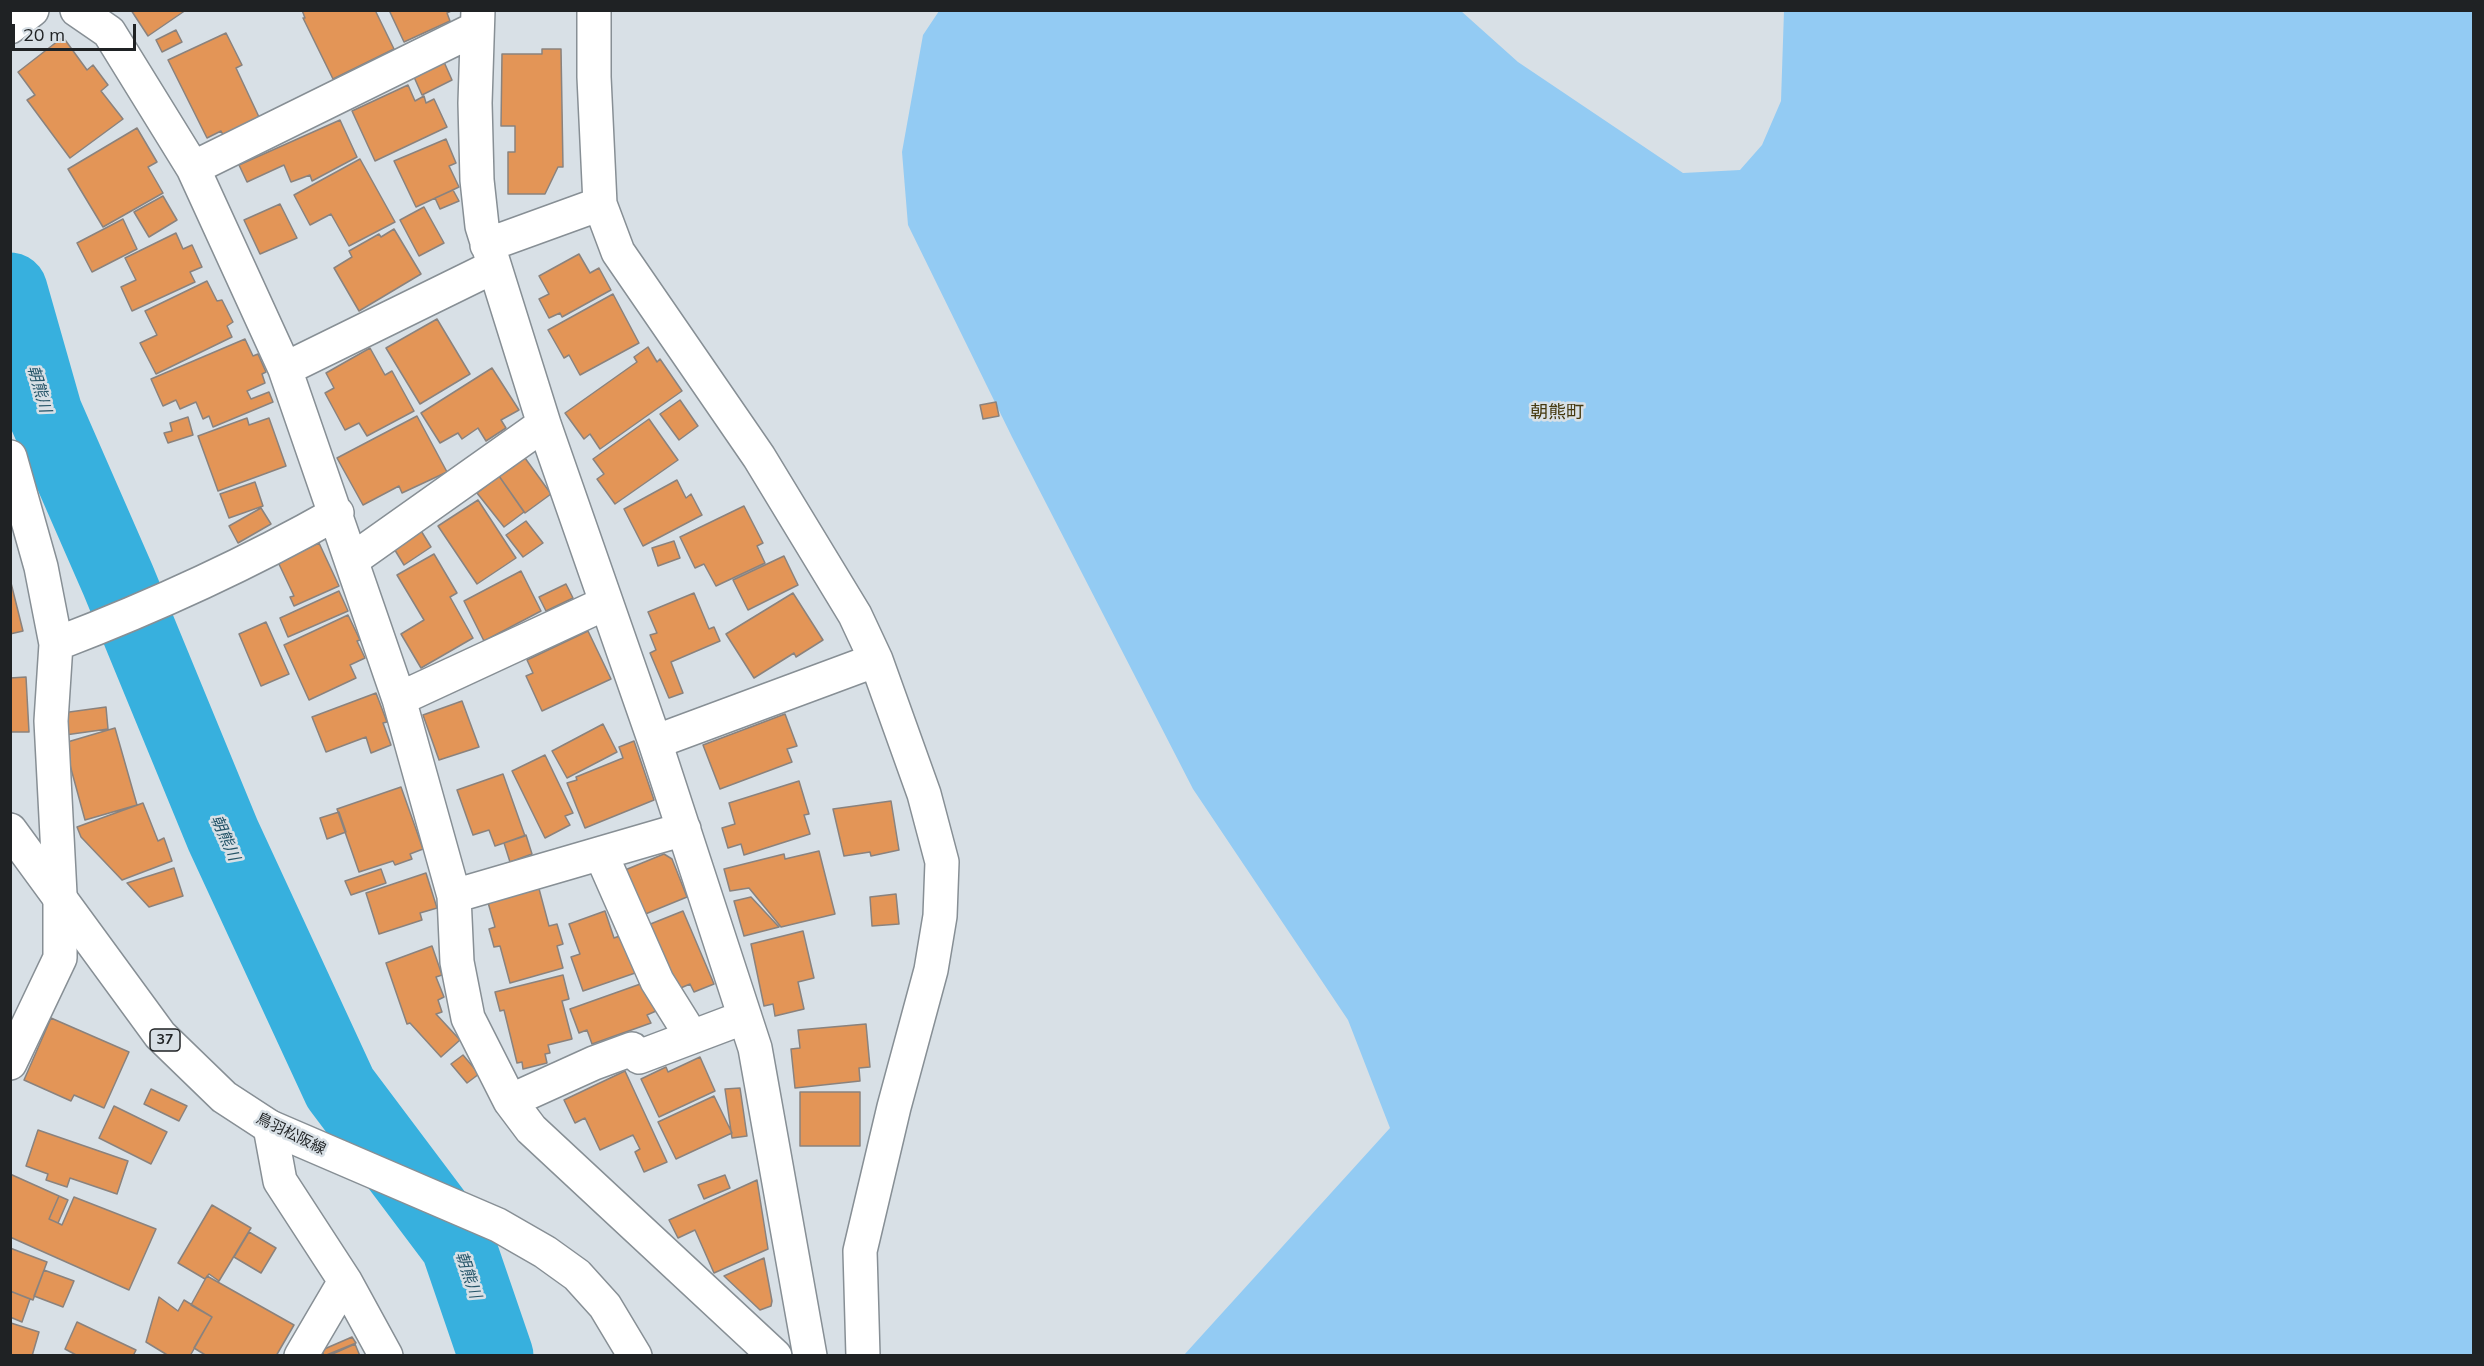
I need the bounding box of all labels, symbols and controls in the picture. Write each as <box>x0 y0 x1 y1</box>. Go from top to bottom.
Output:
scale bar <box>15 12 140 50</box>
text: 20 m <box>23 23 65 46</box>
water label: 朝熊川 <box>23 363 55 415</box>
district label: 朝熊町 <box>1530 402 1584 424</box>
water label: 朝熊川 <box>206 812 244 864</box>
road number: 37 <box>150 1029 180 1051</box>
street label: 鳥羽松阪線 <box>253 1109 329 1159</box>
water label: 朝熊川 <box>451 1249 485 1301</box>

